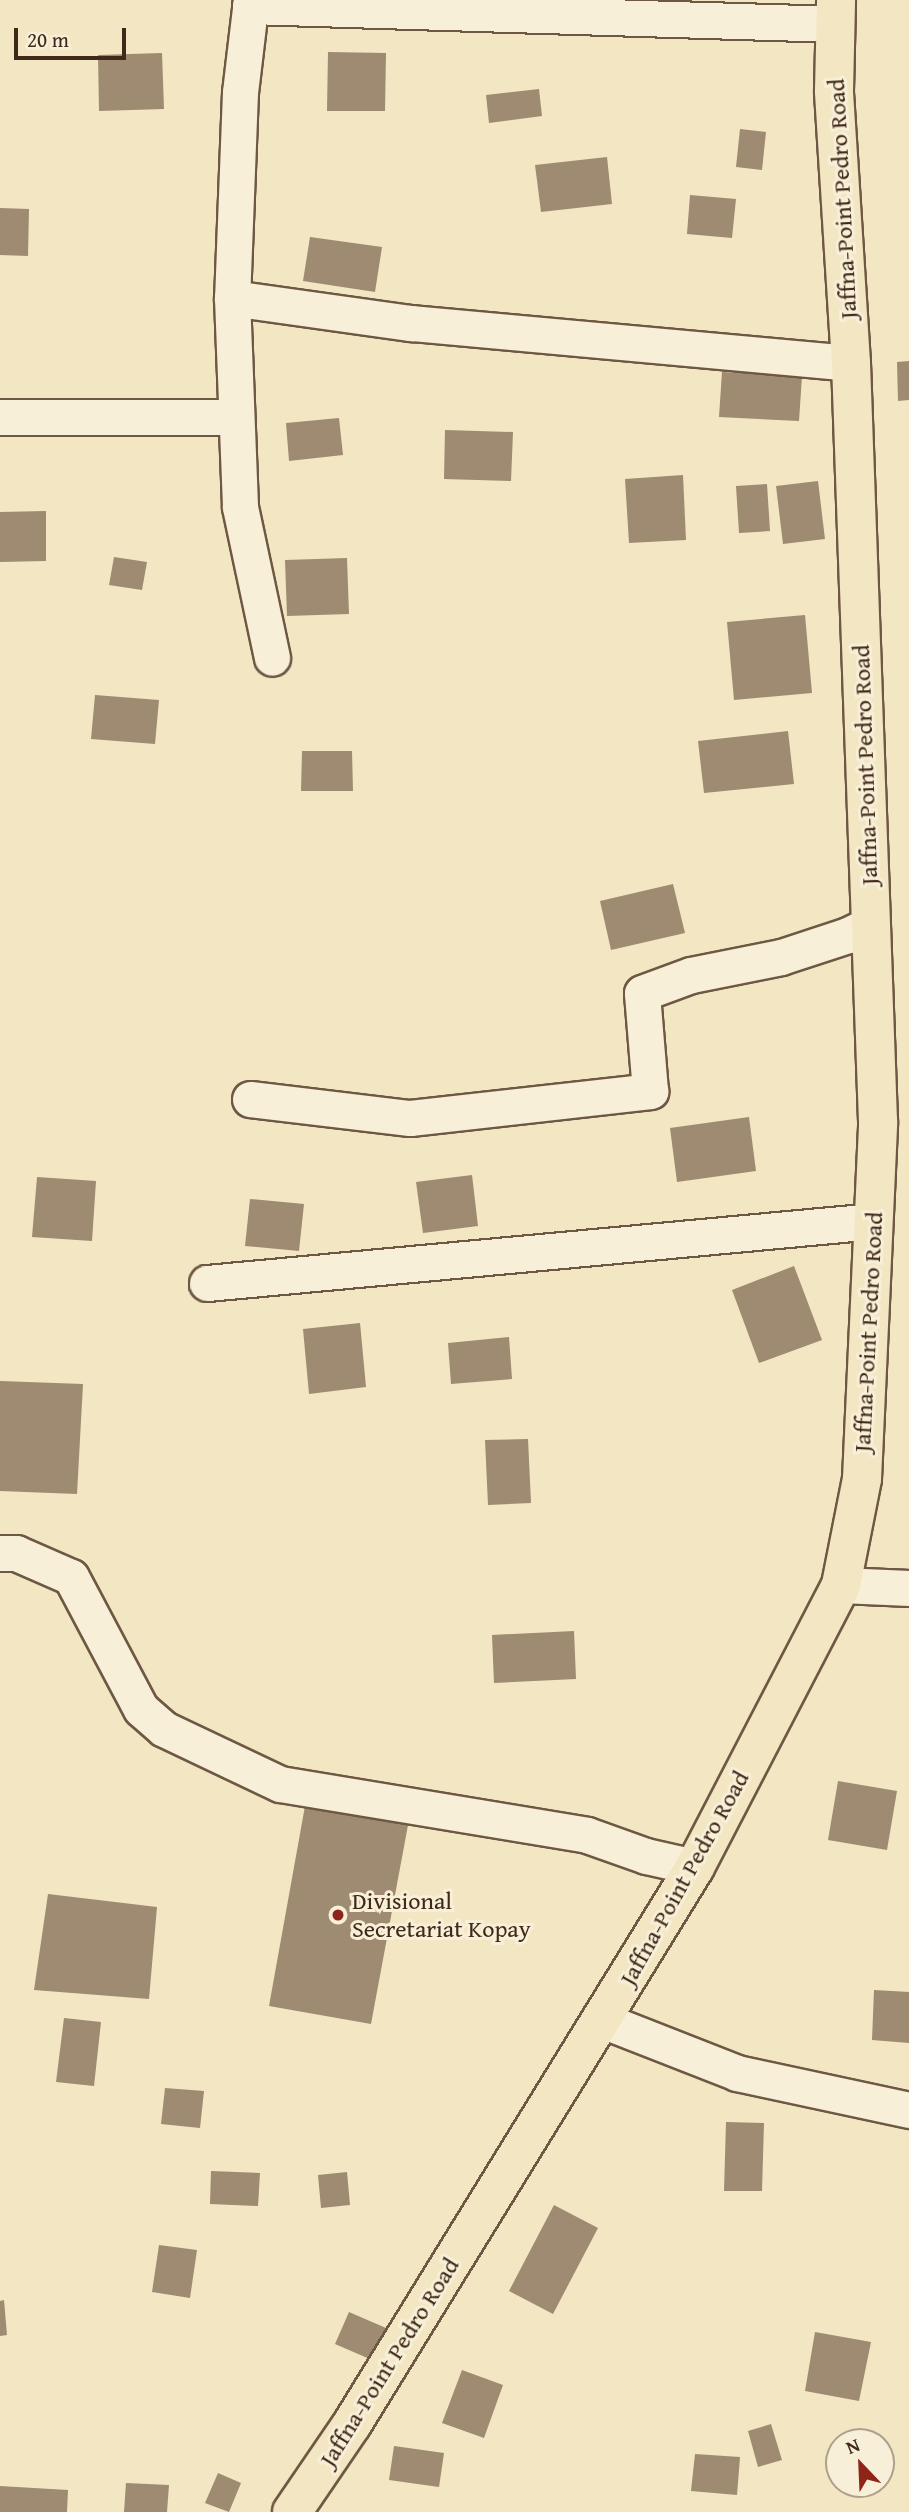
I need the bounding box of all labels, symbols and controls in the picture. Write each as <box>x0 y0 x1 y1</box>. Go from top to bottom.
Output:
scale bar <box>18 14 130 58</box>
text: 20 m <box>27 24 69 55</box>
street label: Jaffna-Point Pedro Road <box>821 78 863 320</box>
street label: Jaffna-Point Pedro Road <box>846 644 884 886</box>
street label: Jaffna-Point Pedro Road <box>847 1211 889 1453</box>
street label: Jaffna-Point Pedro Road <box>613 1766 755 1990</box>
place label: Divisional Secretariat Kopay <box>352 1887 531 1943</box>
marker: Divisional Secretariat Kopay <box>330 1907 346 1923</box>
street label: Jaffna-Point Pedro Road <box>313 2252 465 2472</box>
north arrow <box>825 2428 895 2498</box>
text: N <box>841 2430 864 2461</box>

